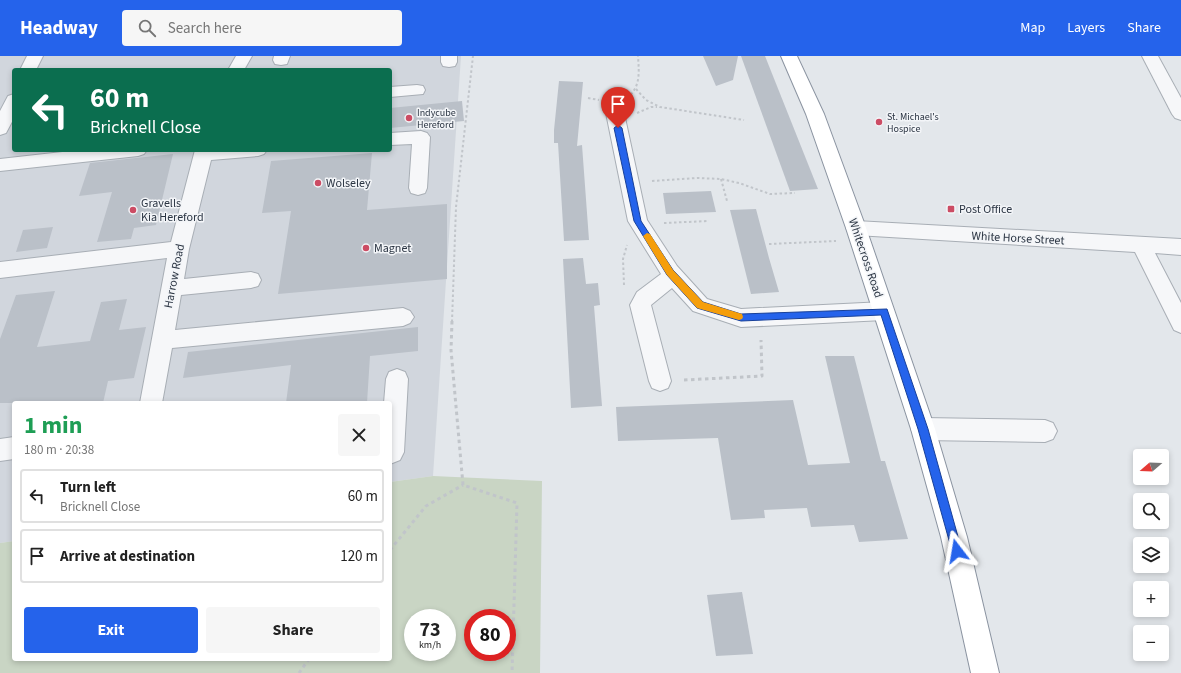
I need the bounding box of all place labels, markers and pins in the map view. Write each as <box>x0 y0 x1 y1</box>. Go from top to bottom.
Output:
pin <box>601 87 635 128</box>
place label: Indycube Hereford <box>417 106 456 132</box>
place label: St. Michael's Hospice <box>887 110 939 136</box>
marker: Indycube Hereford <box>404 113 414 123</box>
marker: St. Michael's Hospice <box>874 117 884 127</box>
place label: Wolseley <box>326 175 371 192</box>
marker: Wolseley <box>313 178 323 188</box>
place label: Gravells Kia Hereford <box>141 195 204 226</box>
place label: Post Office <box>959 201 1012 218</box>
marker: Post Office <box>946 204 956 214</box>
marker: Gravells Kia Hereford <box>128 205 138 215</box>
place label: Magnet <box>374 240 411 257</box>
marker: Magnet <box>361 243 371 253</box>

